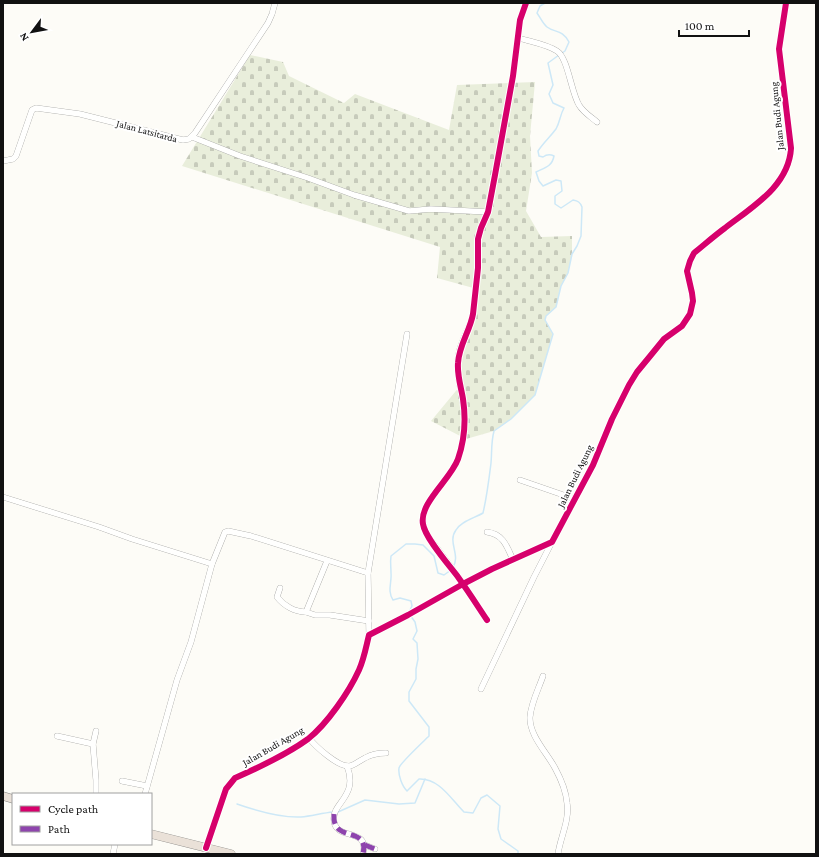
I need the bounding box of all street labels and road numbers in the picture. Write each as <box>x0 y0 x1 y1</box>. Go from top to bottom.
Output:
street label: Jalan Budi Agung <box>768 81 786 152</box>
street label: Jalan Latsitarda <box>114 117 179 145</box>
street label: Jalan Budi Agung <box>555 443 595 510</box>
street label: Jalan Budi Agung <box>240 724 306 768</box>

